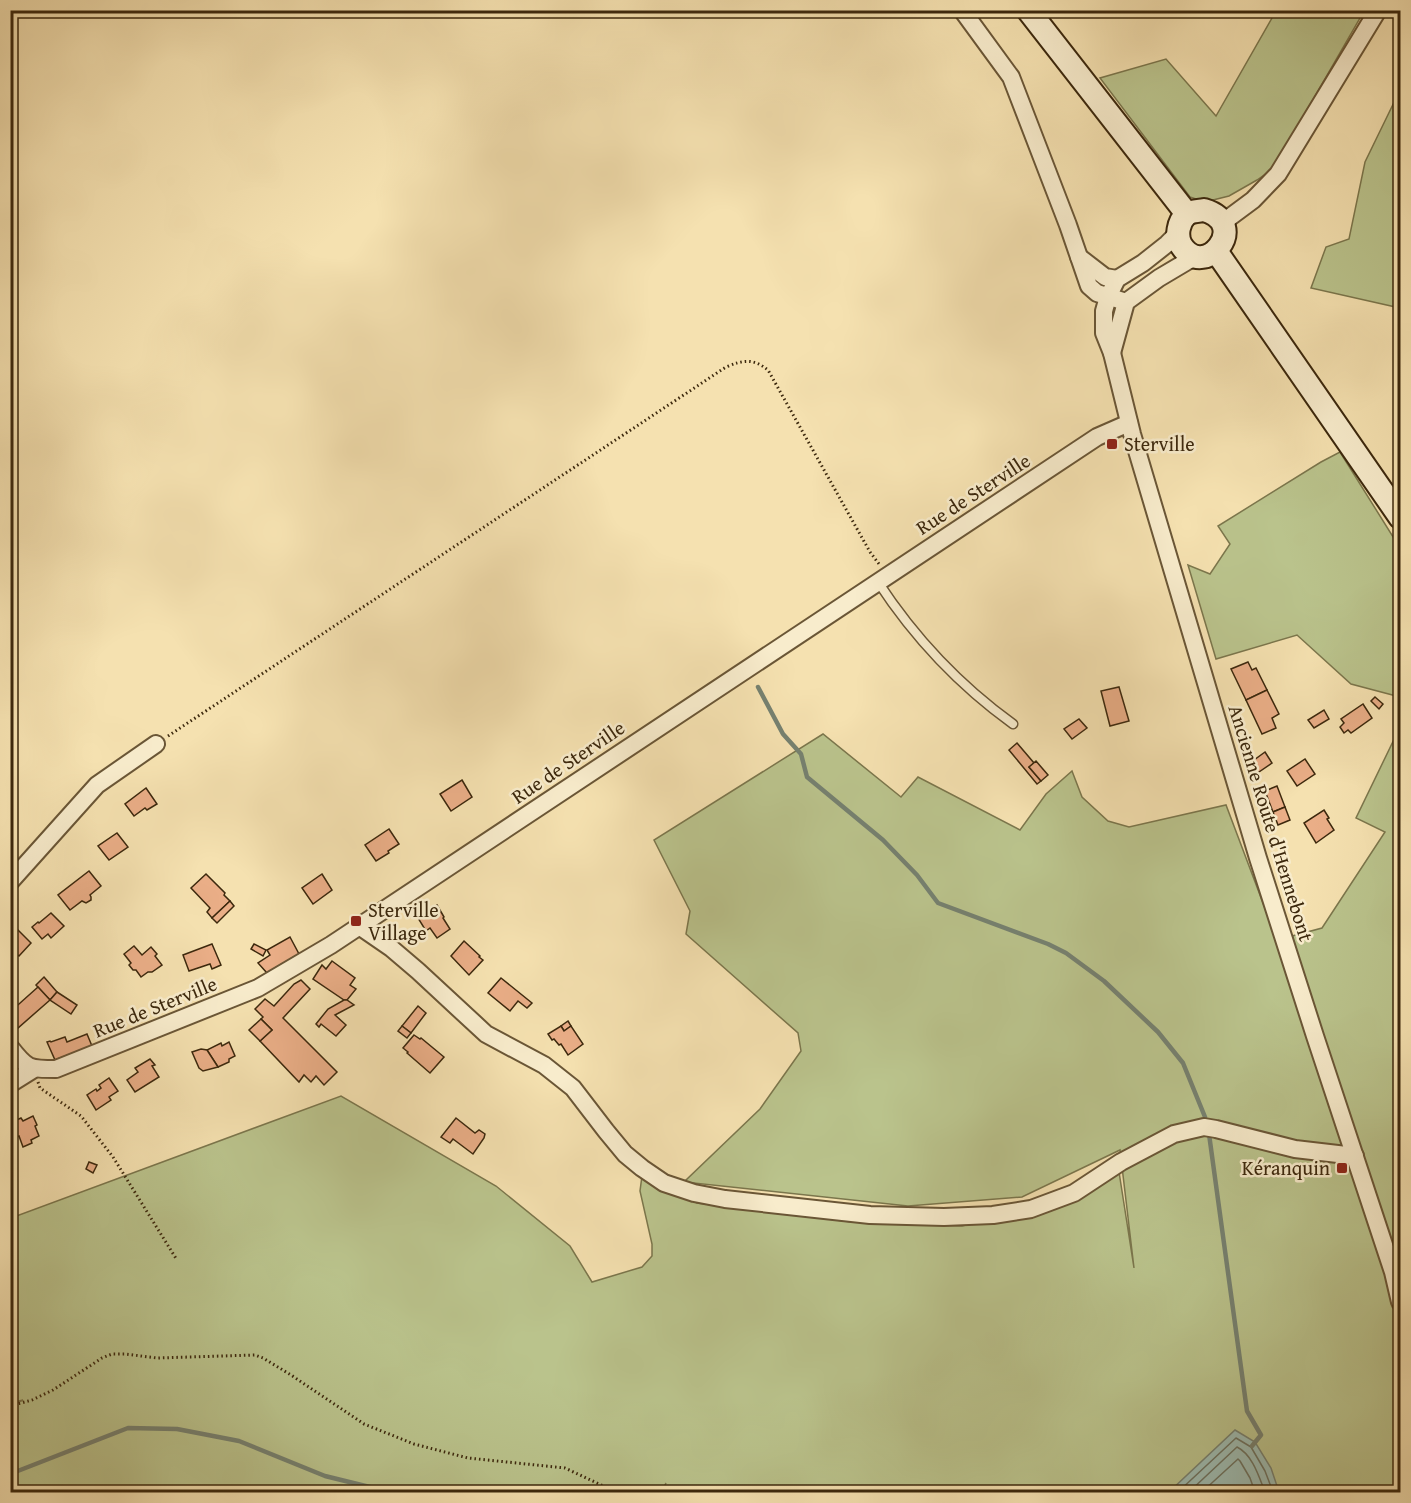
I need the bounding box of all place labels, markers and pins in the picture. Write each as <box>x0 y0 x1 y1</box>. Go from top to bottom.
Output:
place label: Sterville <box>1124 429 1195 458</box>
marker: Sterville <box>1105 437 1119 451</box>
place label: Sterville Village <box>368 895 439 947</box>
marker: Sterville Village <box>349 914 363 928</box>
place label: Kéranquin <box>1242 1153 1330 1182</box>
marker: Kéranquin <box>1335 1161 1349 1175</box>

